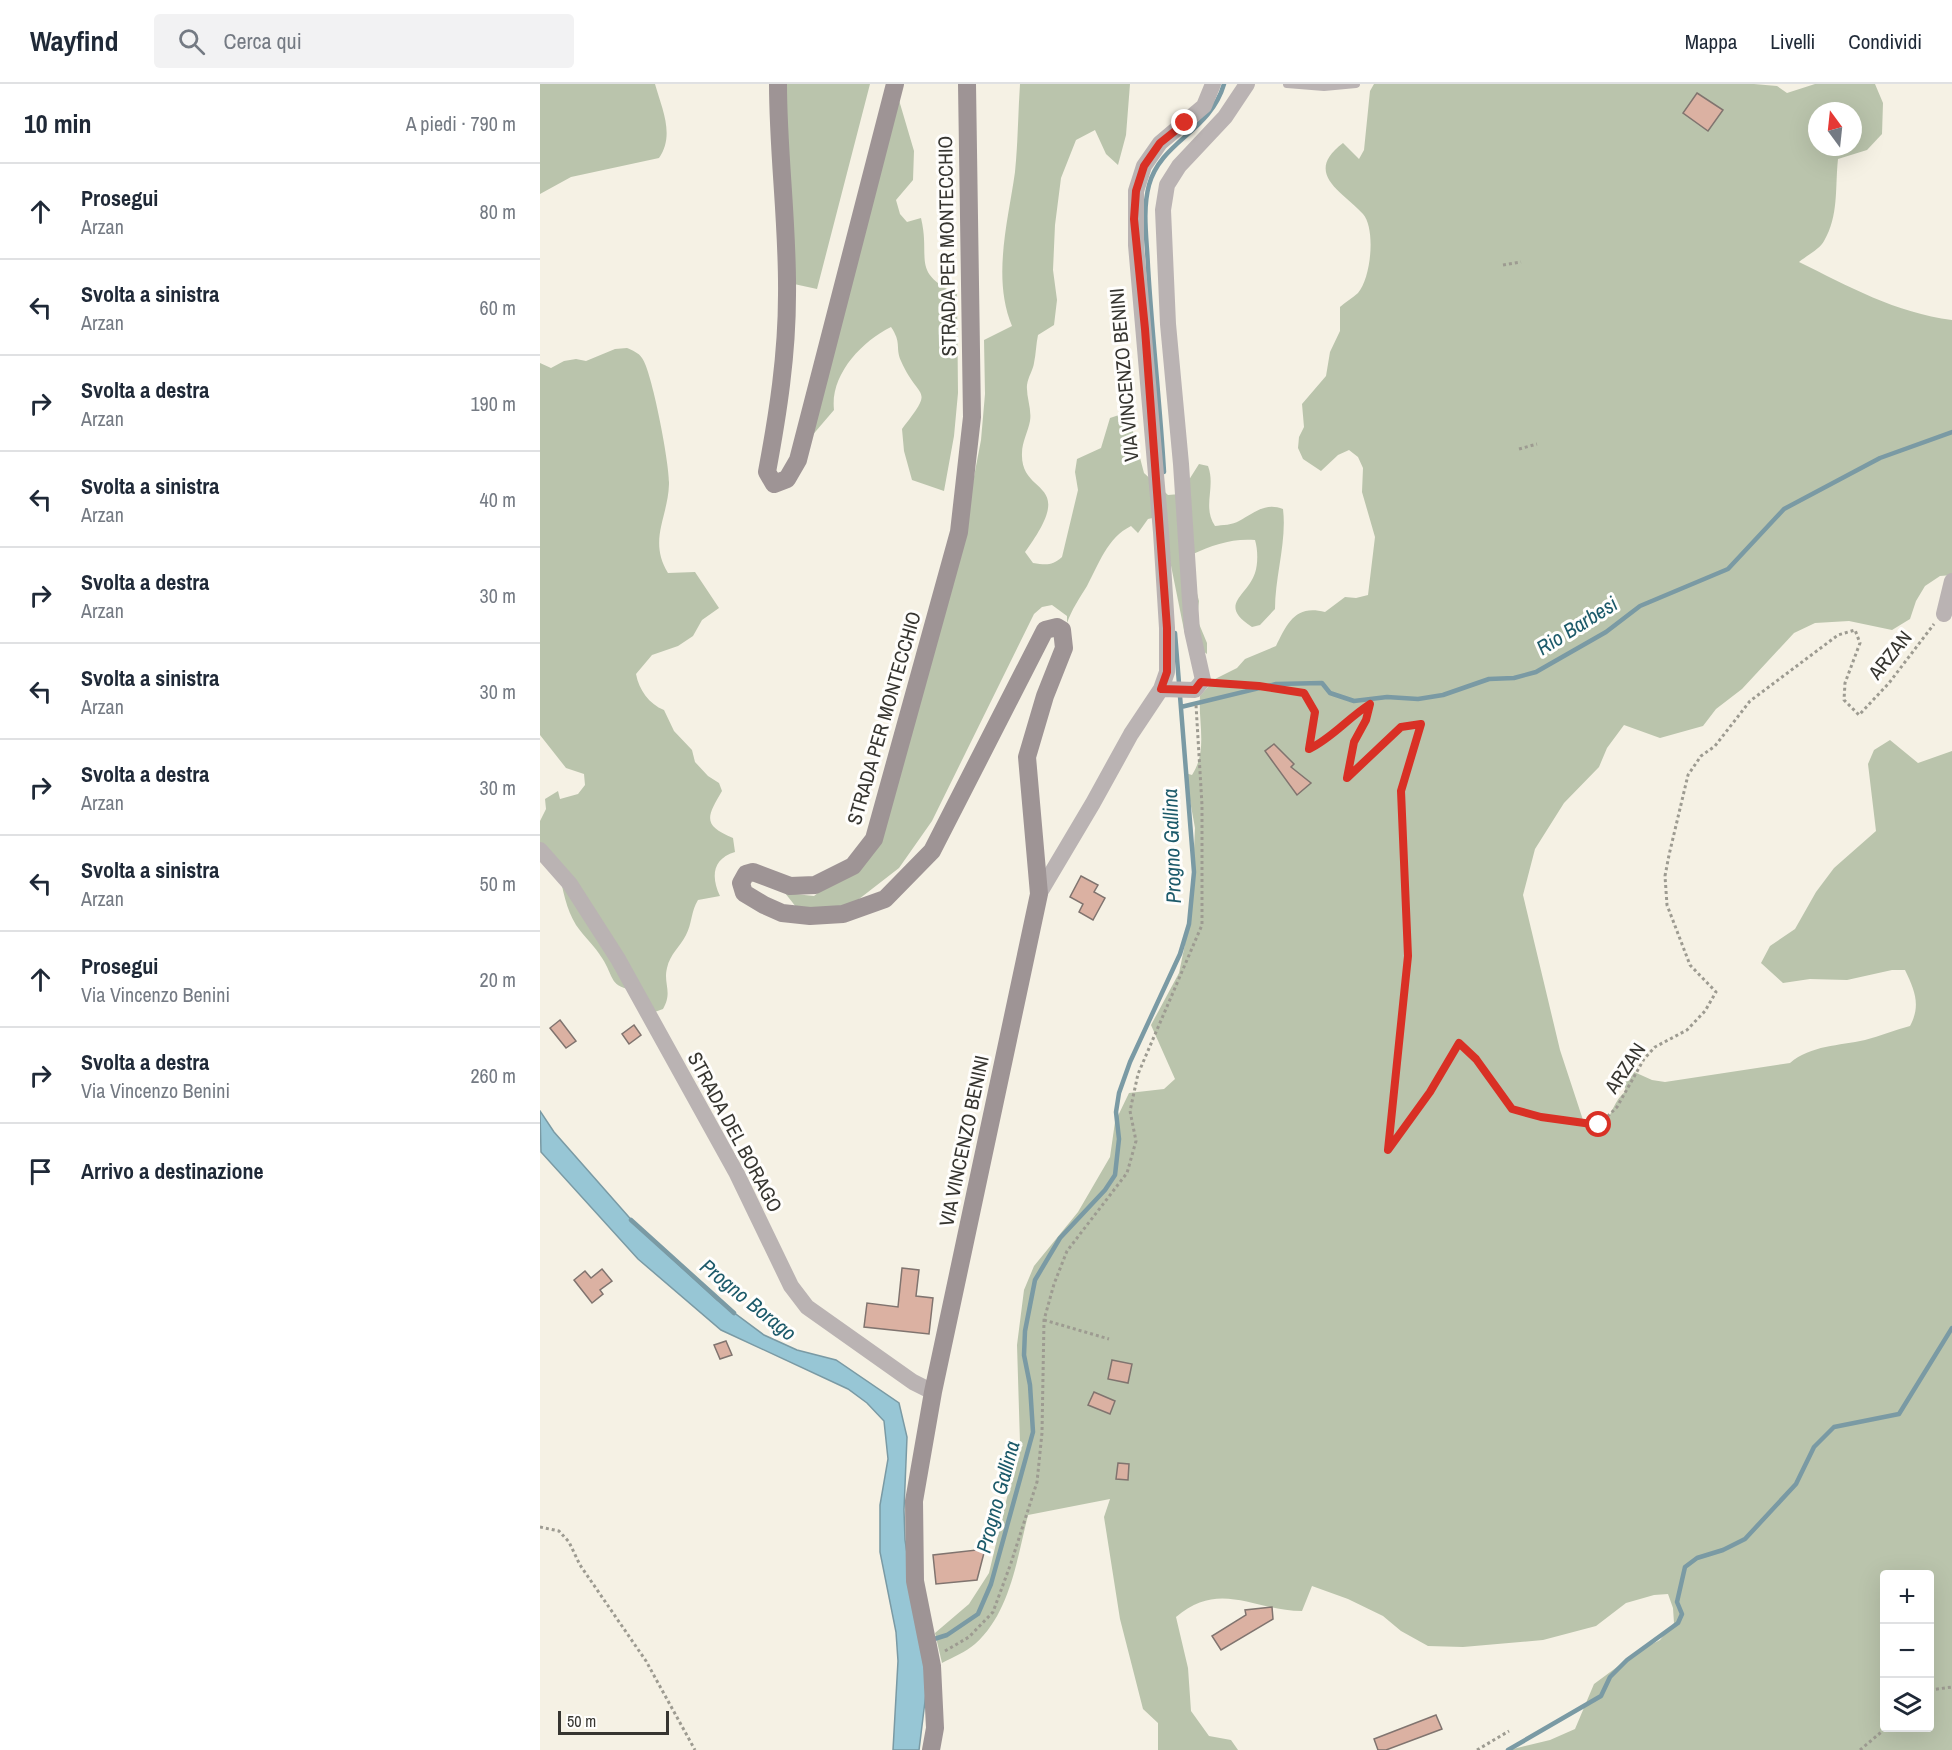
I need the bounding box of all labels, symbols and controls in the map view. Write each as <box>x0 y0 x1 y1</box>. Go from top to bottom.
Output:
search box <box>154 14 574 68</box>
text: Wayfind <box>30 22 118 60</box>
icon: search <box>175 25 208 58</box>
text: Cerca qui <box>223 26 302 56</box>
text: Mappa <box>1685 27 1737 56</box>
text: Livelli <box>1770 27 1815 56</box>
text: Condividi <box>1848 27 1922 56</box>
north arrow <box>1808 102 1862 156</box>
text: 10 min <box>24 106 92 141</box>
route end <box>1171 109 1197 135</box>
text: A piedi · 790 m <box>406 110 516 137</box>
street label: STRADA PER MONTECCHIO <box>931 136 962 356</box>
text: Prosegui <box>81 183 158 213</box>
icon: ahead <box>24 195 57 228</box>
text: 80 m <box>480 198 516 225</box>
text: Arzan <box>81 213 124 240</box>
text: Svolta a sinistra <box>81 279 219 309</box>
street label: VIA VINCENZO BENINI <box>1102 287 1145 463</box>
icon: left <box>24 291 57 324</box>
text: 60 m <box>480 294 516 321</box>
text: Arzan <box>81 309 124 336</box>
text: Svolta a destra <box>81 375 209 405</box>
icon: right <box>24 387 57 420</box>
text: 190 m <box>470 390 516 417</box>
text: Arzan <box>81 405 124 432</box>
text: Svolta a sinistra <box>81 471 219 501</box>
icon: left <box>24 483 57 516</box>
text: 40 m <box>480 486 516 513</box>
text: Arzan <box>81 501 124 528</box>
text: Svolta a destra <box>81 567 209 597</box>
icon: right <box>24 579 57 612</box>
text: 30 m <box>480 582 516 609</box>
water label: Rio Barbesi <box>1530 589 1623 662</box>
text: Arzan <box>81 597 124 624</box>
street label: STRADA PER MONTECCHIO <box>840 608 927 828</box>
street label: ARZAN <box>1861 625 1918 686</box>
text: Svolta a sinistra <box>81 663 219 693</box>
icon: left <box>24 675 57 708</box>
text: 30 m <box>480 678 516 705</box>
text: Arzan <box>81 693 124 720</box>
text: Svolta a destra <box>81 759 209 789</box>
icon: right <box>24 771 57 804</box>
text: 30 m <box>480 774 516 801</box>
water label: Progno Gallina <box>1155 788 1188 904</box>
text: Arzan <box>81 789 124 816</box>
text: Svolta a sinistra <box>81 855 219 885</box>
icon: left <box>24 867 57 900</box>
text: 50 m <box>480 870 516 897</box>
text: Arzan <box>81 885 124 912</box>
text: Prosegui <box>81 951 158 981</box>
icon: ahead <box>24 963 57 996</box>
text: 20 m <box>480 966 516 993</box>
text: Via Vincenzo Benini <box>81 981 230 1008</box>
street label: ARZAN <box>1597 1037 1651 1099</box>
text: Svolta a destra <box>81 1047 209 1077</box>
street label: STRADA DEL BORAGO <box>682 1047 789 1217</box>
street label: VIA VINCENZO BENINI <box>932 1053 995 1229</box>
icon: right <box>24 1059 57 1092</box>
text: 260 m <box>470 1062 516 1089</box>
text: Via Vincenzo Benini <box>81 1077 230 1104</box>
route start <box>1585 1111 1611 1137</box>
icon: arrive <box>24 1155 57 1188</box>
text: Arrivo a destinazione <box>81 1156 263 1186</box>
water label: Progno Borago <box>694 1252 802 1347</box>
water label: Progno Gallina <box>969 1438 1026 1556</box>
map controls <box>1880 1570 1934 1732</box>
button: + <box>1880 1570 1934 1624</box>
button: − <box>1880 1624 1934 1678</box>
button: layers <box>1880 1678 1934 1732</box>
scale bar <box>558 1708 669 1736</box>
text: 50 m <box>567 1710 596 1732</box>

